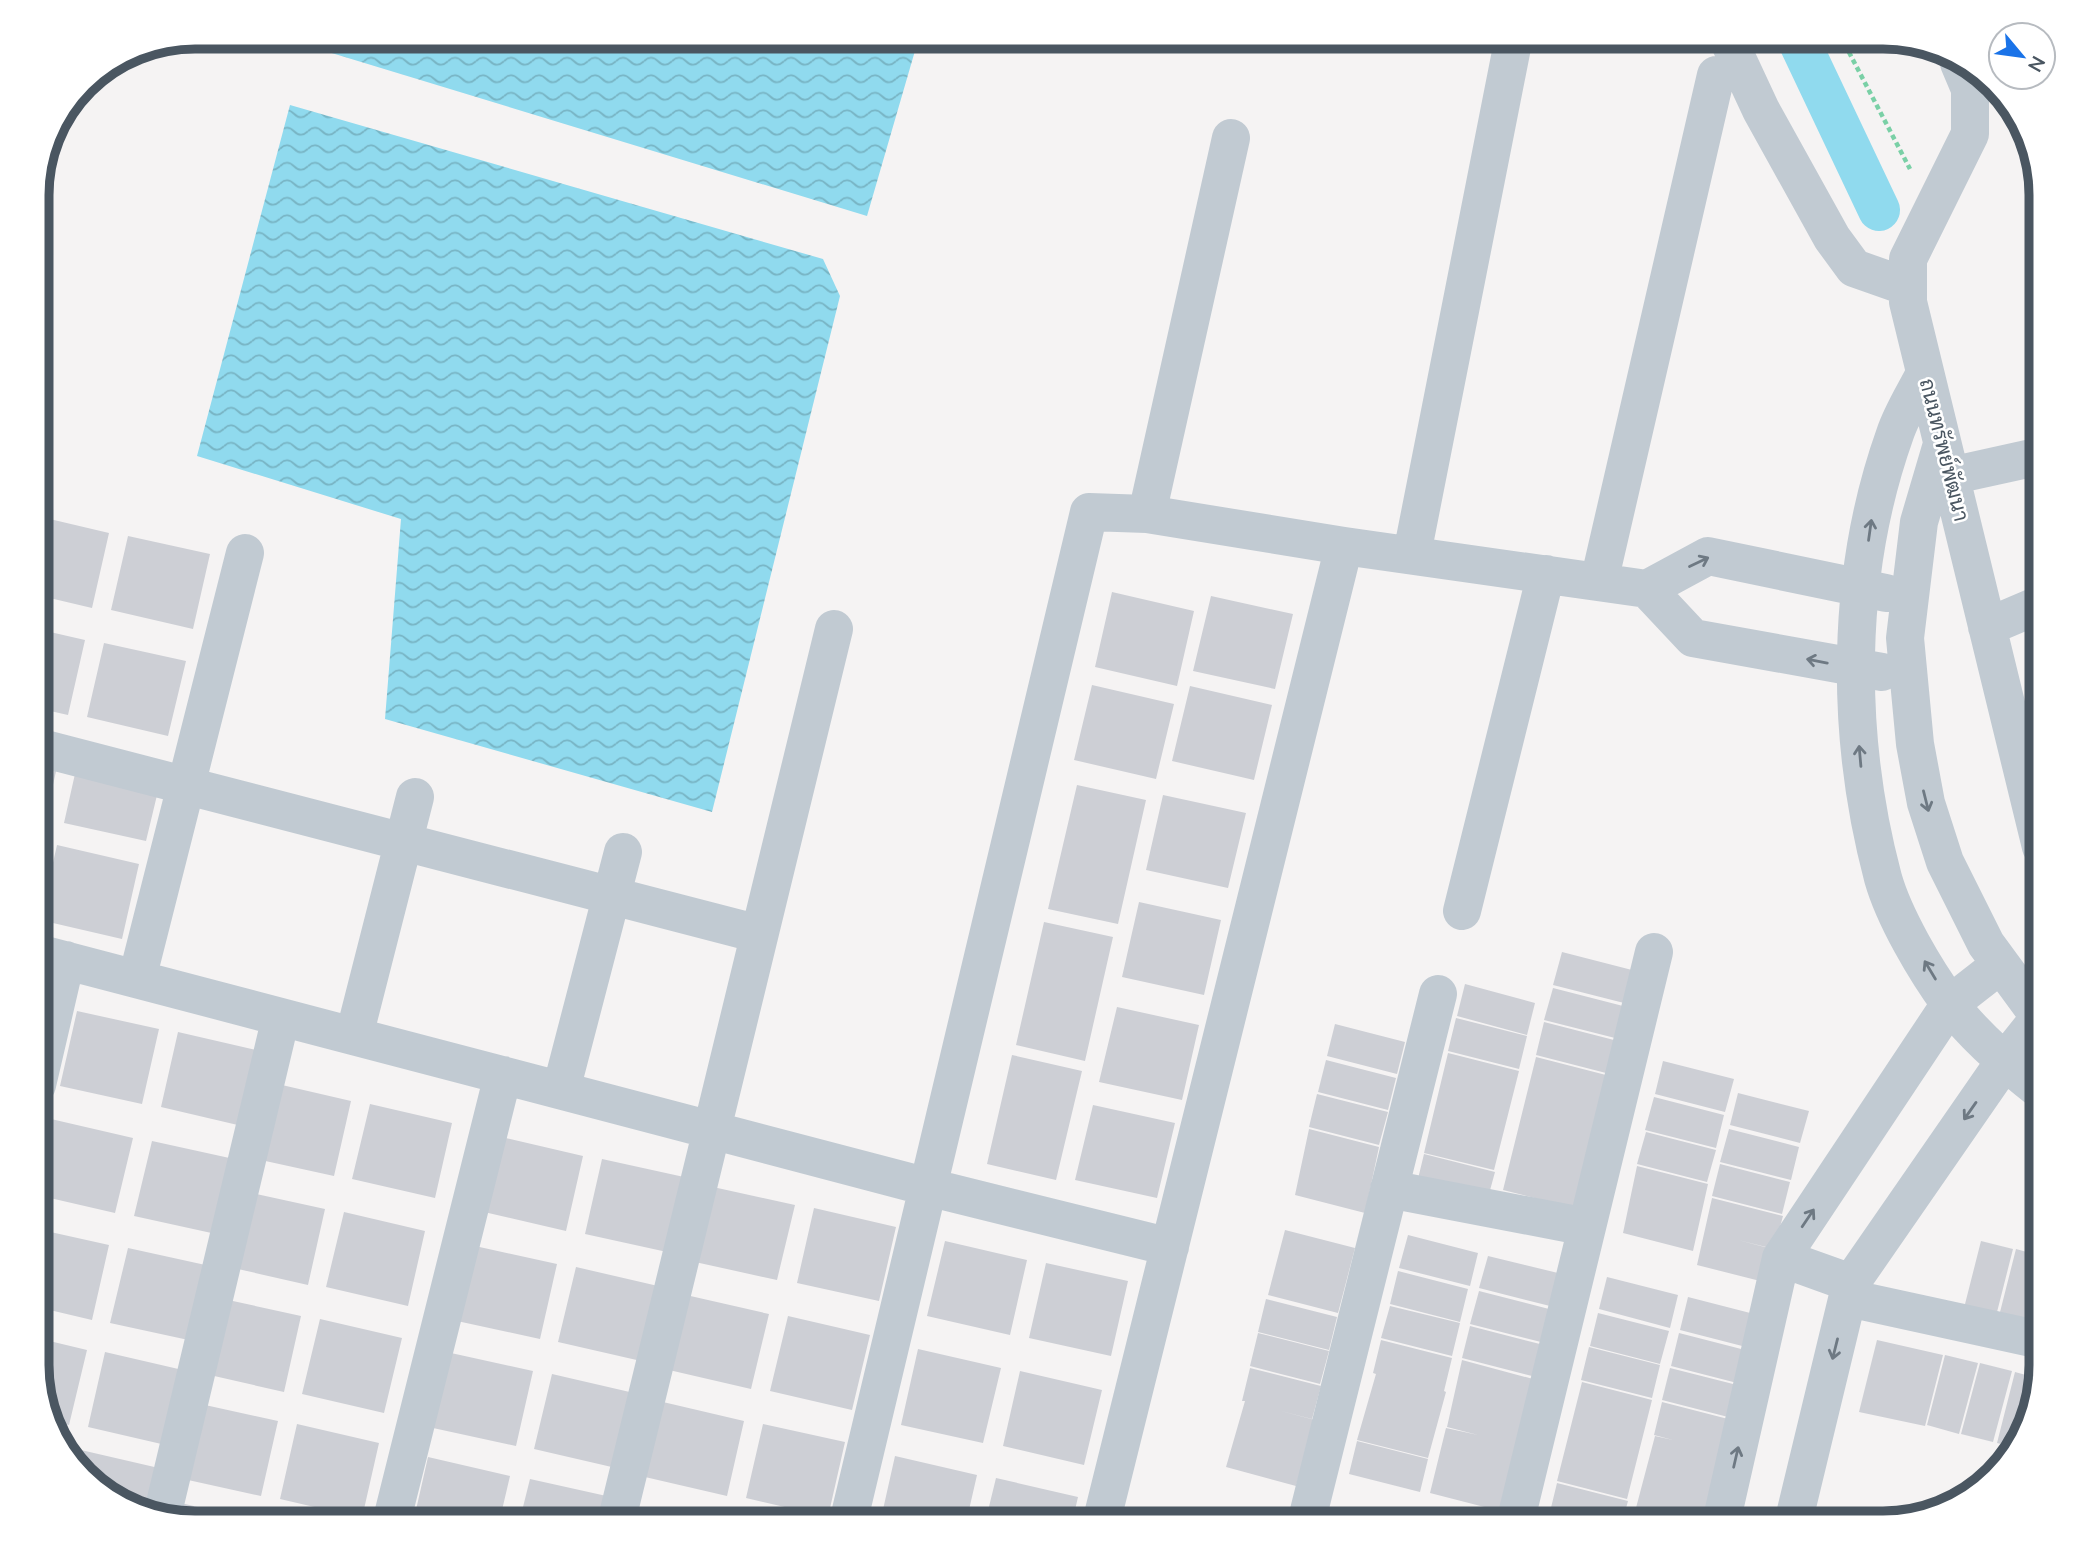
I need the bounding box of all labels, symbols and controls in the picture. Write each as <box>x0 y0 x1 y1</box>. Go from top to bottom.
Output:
north arrow <box>1987 21 2057 91</box>
text: N <box>2023 52 2051 76</box>
street label: ถนนทรัพย์พัฒนา <box>1915 376 1975 524</box>
one-way arrow <box>1864 519 1877 542</box>
one-way arrow <box>1688 555 1709 568</box>
one-way arrow <box>1806 653 1829 667</box>
one-way arrow <box>1853 745 1866 768</box>
one-way arrow <box>1920 789 1933 811</box>
one-way arrow <box>1922 961 1936 981</box>
one-way arrow <box>1963 1101 1977 1120</box>
one-way arrow <box>1801 1209 1815 1228</box>
one-way arrow <box>1828 1337 1841 1360</box>
one-way arrow <box>1730 1446 1743 1469</box>

